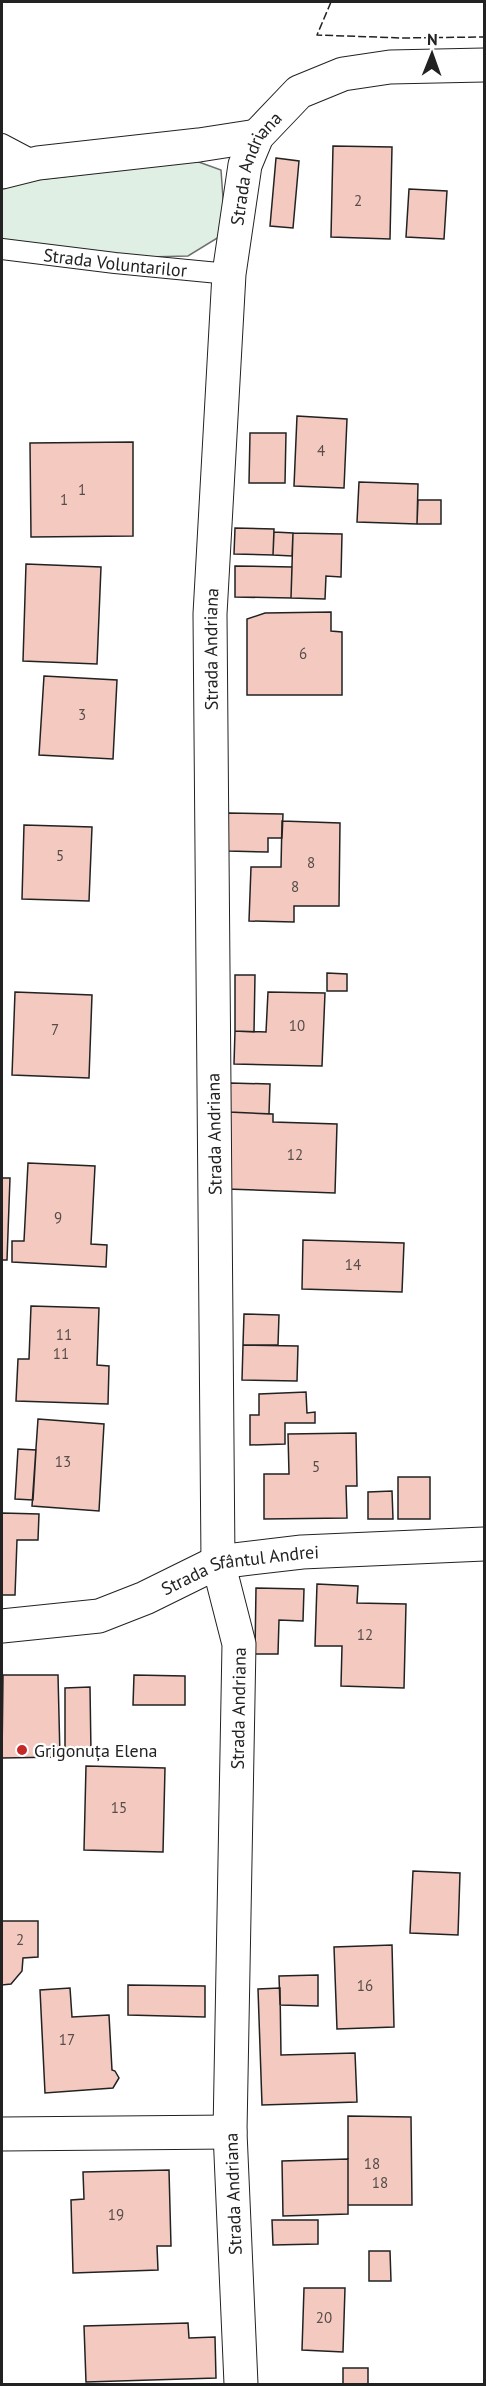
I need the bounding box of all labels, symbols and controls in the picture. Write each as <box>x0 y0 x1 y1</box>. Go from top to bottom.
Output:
north arrow <box>402 24 462 84</box>
text: N <box>427 29 438 49</box>
street label: Strada Andriana <box>225 106 286 227</box>
house number: 2 <box>354 191 362 210</box>
street label: Strada Voluntarilor <box>42 243 188 281</box>
house number: 4 <box>317 441 325 460</box>
house number: 1 <box>78 480 86 499</box>
house number: 1 <box>60 490 68 509</box>
street label: Strada Andriana <box>198 587 223 710</box>
house number: 6 <box>299 644 307 663</box>
house number: 3 <box>78 705 86 724</box>
house number: 5 <box>56 846 64 865</box>
house number: 8 <box>307 853 315 872</box>
house number: 8 <box>291 877 299 896</box>
house number: 10 <box>289 1016 305 1035</box>
house number: 7 <box>51 1020 59 1039</box>
street label: Strada Andriana <box>201 1073 227 1195</box>
house number: 12 <box>287 1145 303 1164</box>
house number: 9 <box>54 1208 62 1227</box>
house number: 14 <box>345 1255 361 1274</box>
house number: 11 <box>56 1325 72 1344</box>
house number: 11 <box>53 1344 69 1363</box>
house number: 13 <box>55 1452 71 1471</box>
house number: 5 <box>312 1457 320 1476</box>
street label: Strada Sfântul Andrei <box>157 1540 319 1600</box>
house number: 12 <box>357 1625 373 1644</box>
street label: Strada Andriana <box>225 1647 250 1770</box>
place label: Grigonuța Elena <box>34 1739 157 1762</box>
marker: Grigonuța Elena <box>15 1743 29 1757</box>
house number: 15 <box>111 1798 127 1817</box>
house number: 2 <box>16 1930 24 1949</box>
house number: 16 <box>357 1976 373 1995</box>
house number: 17 <box>59 2030 75 2049</box>
street label: Strada Andriana <box>219 2133 247 2255</box>
house number: 18 <box>364 2154 380 2173</box>
house number: 18 <box>372 2173 388 2192</box>
house number: 19 <box>108 2205 124 2224</box>
house number: 20 <box>316 2308 332 2327</box>

